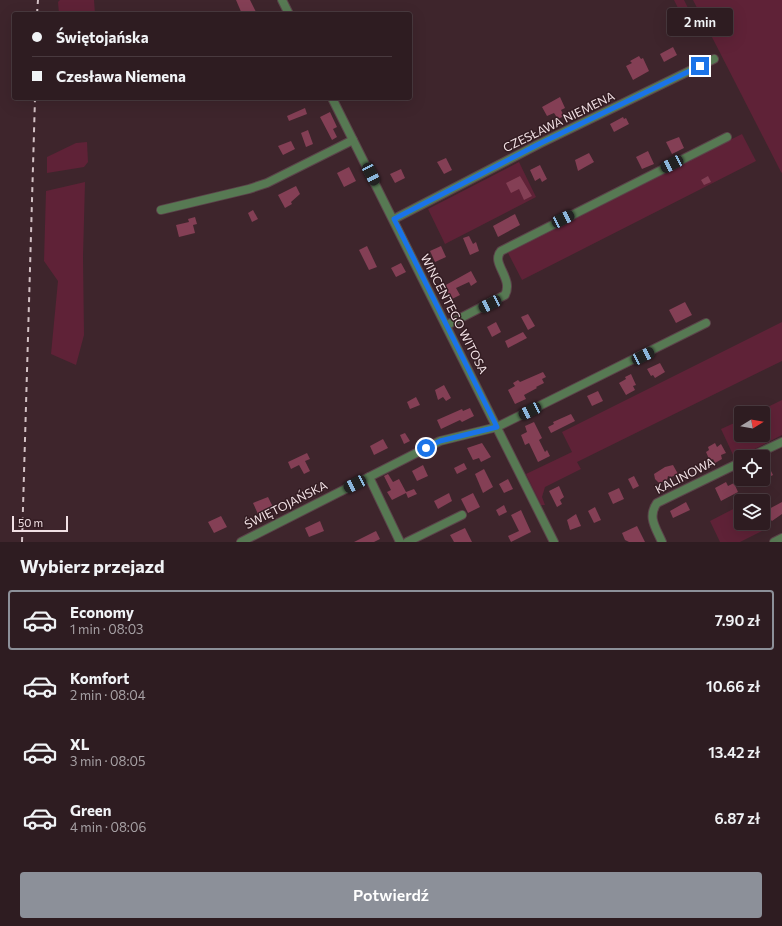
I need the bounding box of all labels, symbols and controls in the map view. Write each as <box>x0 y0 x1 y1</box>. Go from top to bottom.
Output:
callout: 2 min <box>667 8 733 36</box>
text: 2 min <box>684 14 716 30</box>
text: Świętojańska <box>56 28 149 46</box>
route end <box>691 57 709 75</box>
text: Czesława Niemena <box>56 67 186 85</box>
street label: CZESŁAWA NIEMENA <box>501 88 617 154</box>
car <box>659 153 685 175</box>
car <box>360 161 382 187</box>
car <box>550 208 576 230</box>
street label: WINCENTEGO WITOSA <box>419 251 491 376</box>
car <box>477 293 503 315</box>
car <box>630 345 656 367</box>
car <box>517 400 543 422</box>
north arrow <box>734 406 770 442</box>
map controls <box>734 406 770 530</box>
route start <box>417 439 435 457</box>
button: locate <box>734 450 770 486</box>
street label: KALINOWA <box>652 454 717 496</box>
car <box>342 473 368 495</box>
street label: ŚWIĘTOJAŃSKA <box>242 477 330 532</box>
button: layers <box>734 494 770 530</box>
scale bar <box>12 514 68 533</box>
text: 50 m <box>18 516 43 529</box>
text: Wybierz przejazd <box>20 555 164 577</box>
icon: car <box>22 602 58 638</box>
text: Economy <box>70 603 134 621</box>
text: 7.90 zł <box>715 611 760 629</box>
text: 1 min · 08:03 <box>70 621 144 637</box>
icon: car <box>22 668 58 704</box>
text: Komfort <box>70 669 129 687</box>
text: 10.66 zł <box>706 677 760 695</box>
text: 2 min · 08:04 <box>70 687 146 703</box>
icon: car <box>22 734 58 770</box>
text: XL <box>70 735 89 753</box>
text: 13.42 zł <box>708 743 760 761</box>
text: 3 min · 08:05 <box>70 753 145 769</box>
icon: car <box>22 800 58 836</box>
text: Green <box>70 801 111 819</box>
text: 6.87 zł <box>715 809 760 827</box>
text: 4 min · 08:06 <box>70 819 146 835</box>
button: Potwierdź <box>20 872 762 918</box>

